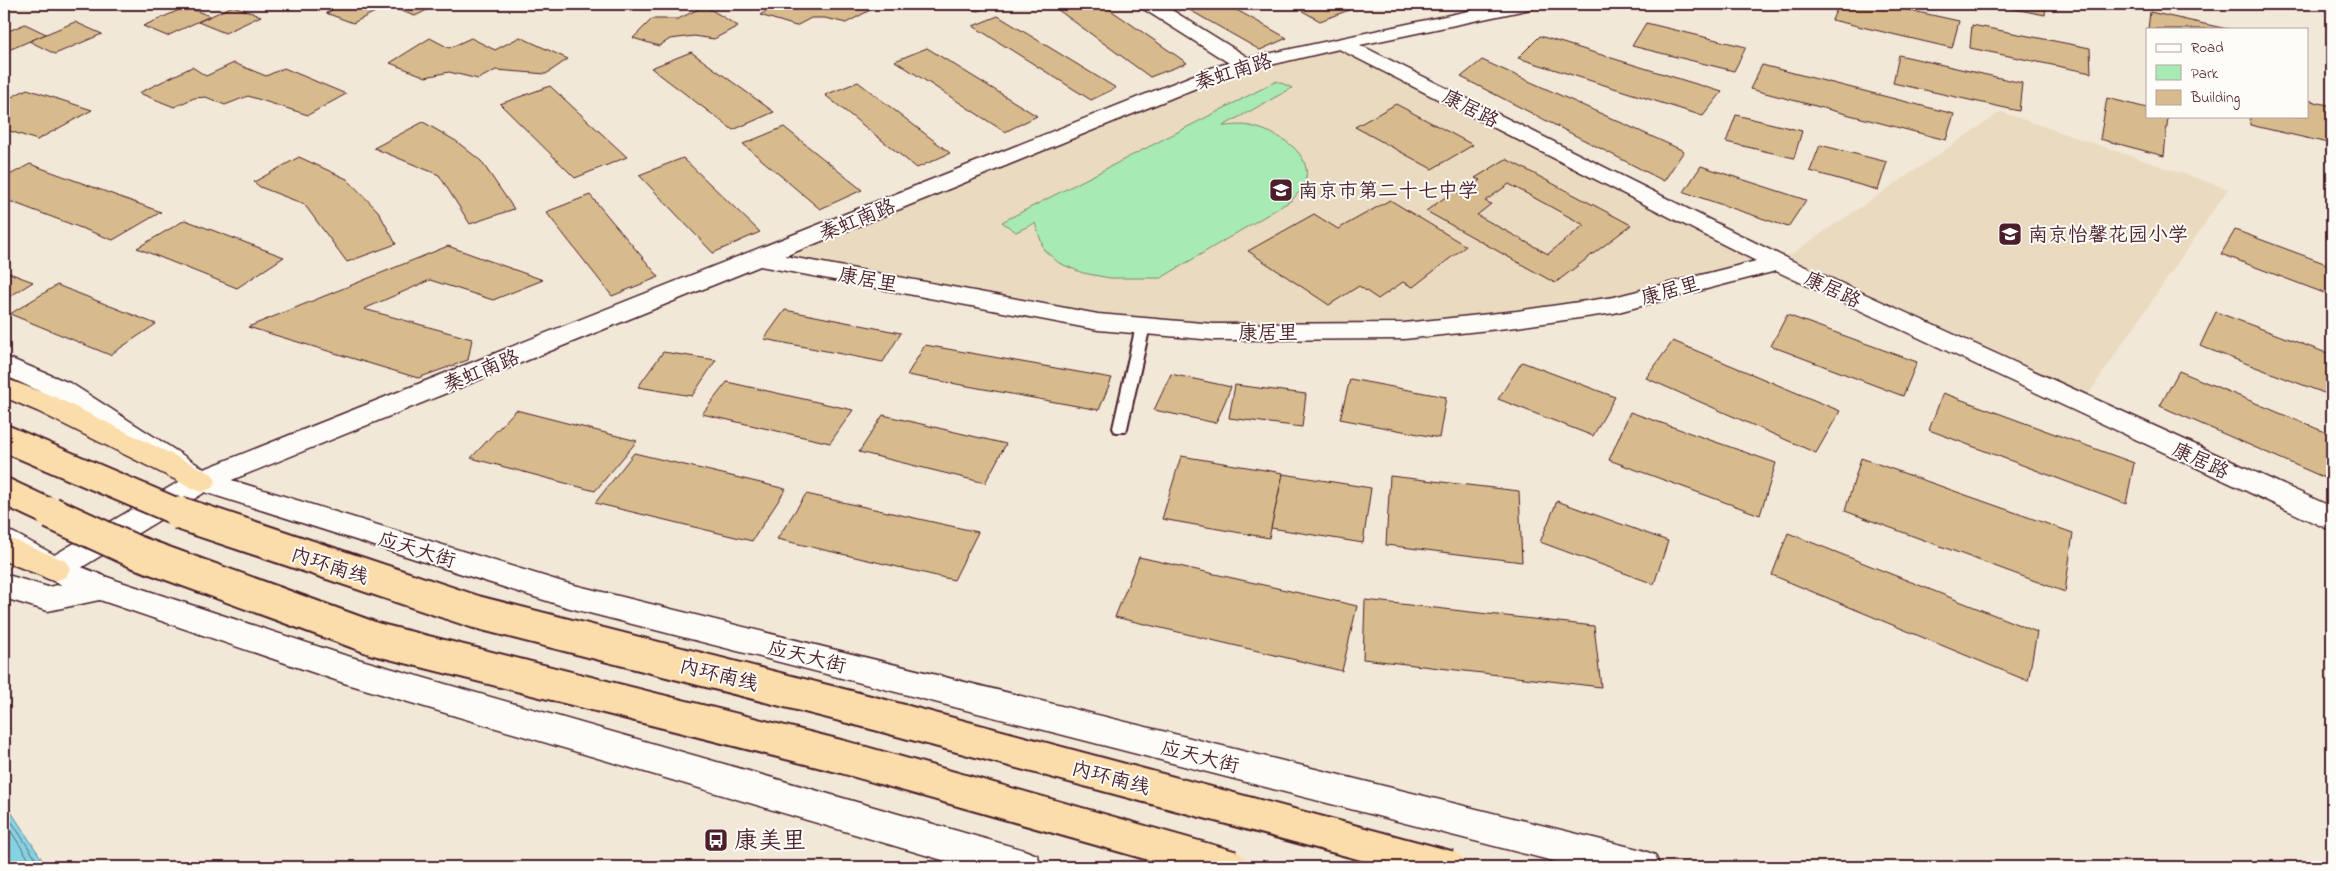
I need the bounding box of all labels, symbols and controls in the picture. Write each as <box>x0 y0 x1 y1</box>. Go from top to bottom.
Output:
legend <box>2146 28 2308 118</box>
text: Road <box>2191 37 2224 59</box>
street label: 秦虹南路 <box>1191 48 1277 99</box>
text: Park <box>2191 63 2219 85</box>
street label: 康居路 <box>1437 84 1504 137</box>
text: Building <box>2190 87 2240 110</box>
school or university icon: 南京市第二十七中学 <box>1268 177 1294 203</box>
place label: 南京市第二十七中学 <box>1298 178 1478 207</box>
street label: 秦虹南路 <box>815 193 901 250</box>
school or university icon: 南京怡馨花园小学 <box>1997 221 2023 247</box>
place label: 南京怡馨花园小学 <box>2028 222 2188 251</box>
street label: 康居里 <box>835 261 900 301</box>
street label: 康居路 <box>1799 265 1866 318</box>
street label: 康居里 <box>1638 271 1703 314</box>
street label: 康居里 <box>1238 320 1298 349</box>
street label: 秦虹南路 <box>439 344 525 401</box>
street label: 康居路 <box>2167 436 2234 489</box>
street label: 应天大街 <box>374 526 459 577</box>
street label: 内环南线 <box>287 541 372 594</box>
street label: 应天大街 <box>764 635 849 682</box>
street label: 内环南线 <box>676 653 761 700</box>
street label: 应天大街 <box>1157 735 1242 782</box>
street label: 内环南线 <box>1068 755 1153 804</box>
place label: 康美里 <box>734 825 806 860</box>
bus stop icon: 康美里 <box>703 827 729 853</box>

